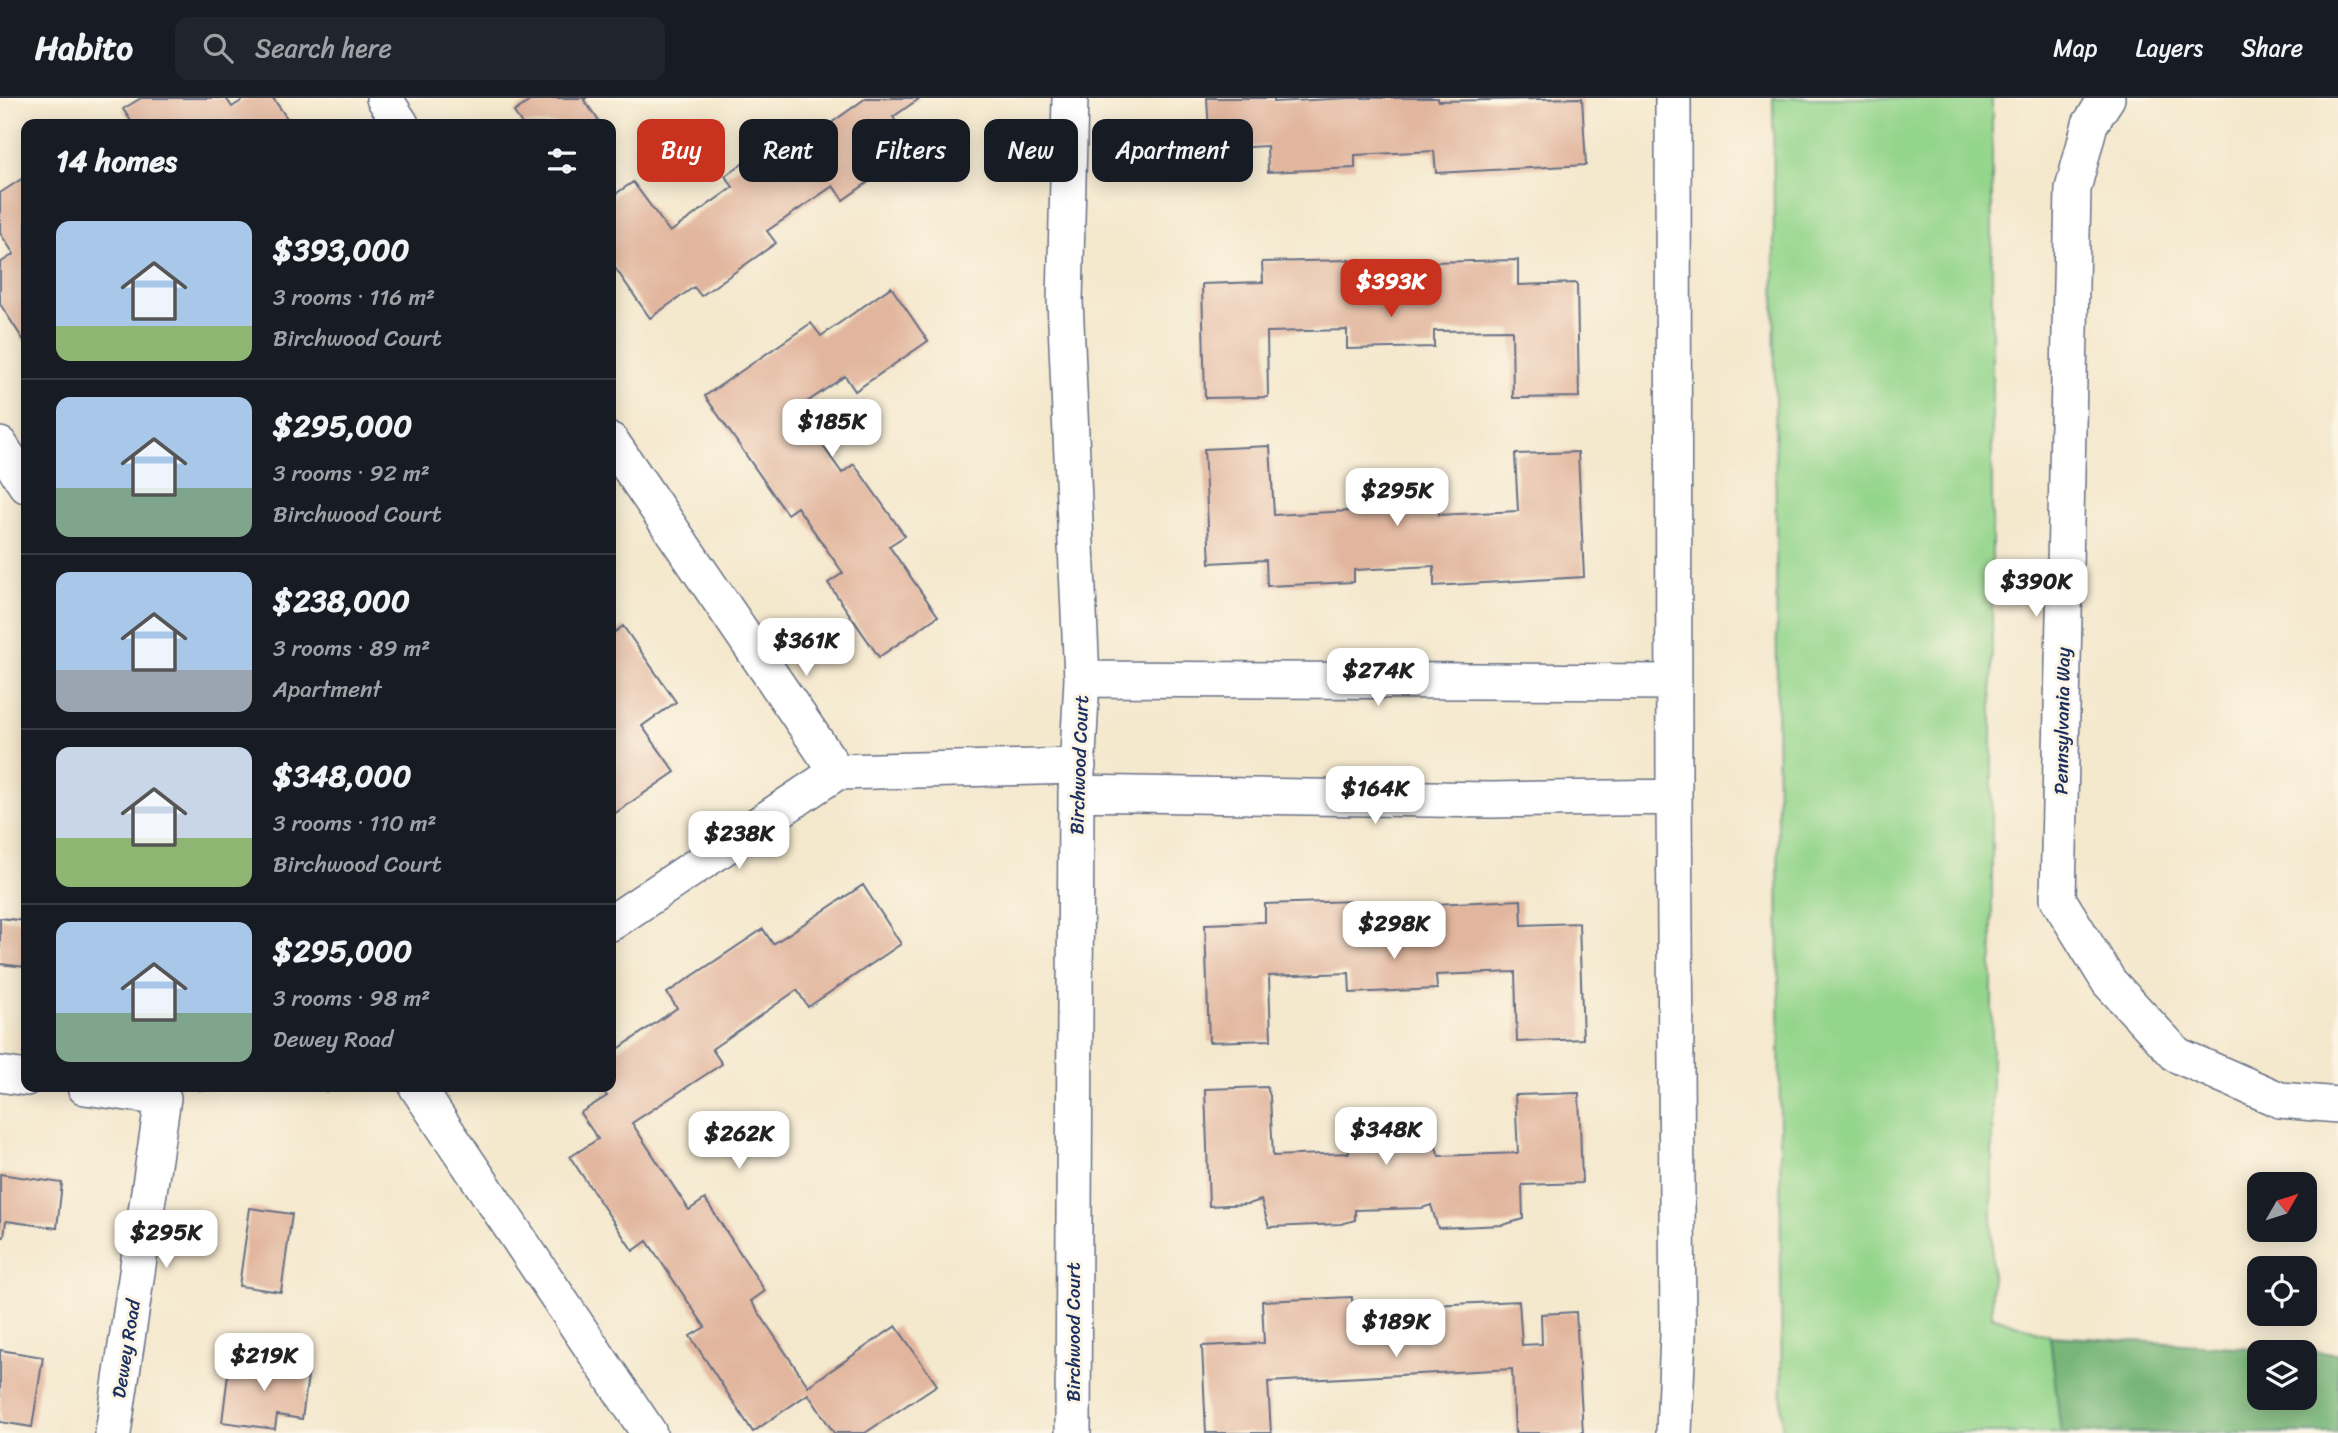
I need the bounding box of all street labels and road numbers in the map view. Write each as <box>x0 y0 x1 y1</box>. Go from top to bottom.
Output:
street label: Pennsylvania Way <box>2044 647 2080 795</box>
street label: Birchwood Court <box>1060 695 1098 835</box>
street label: Birchwood Court <box>1057 1262 1090 1402</box>
street label: Dewey Road <box>102 1295 150 1401</box>

